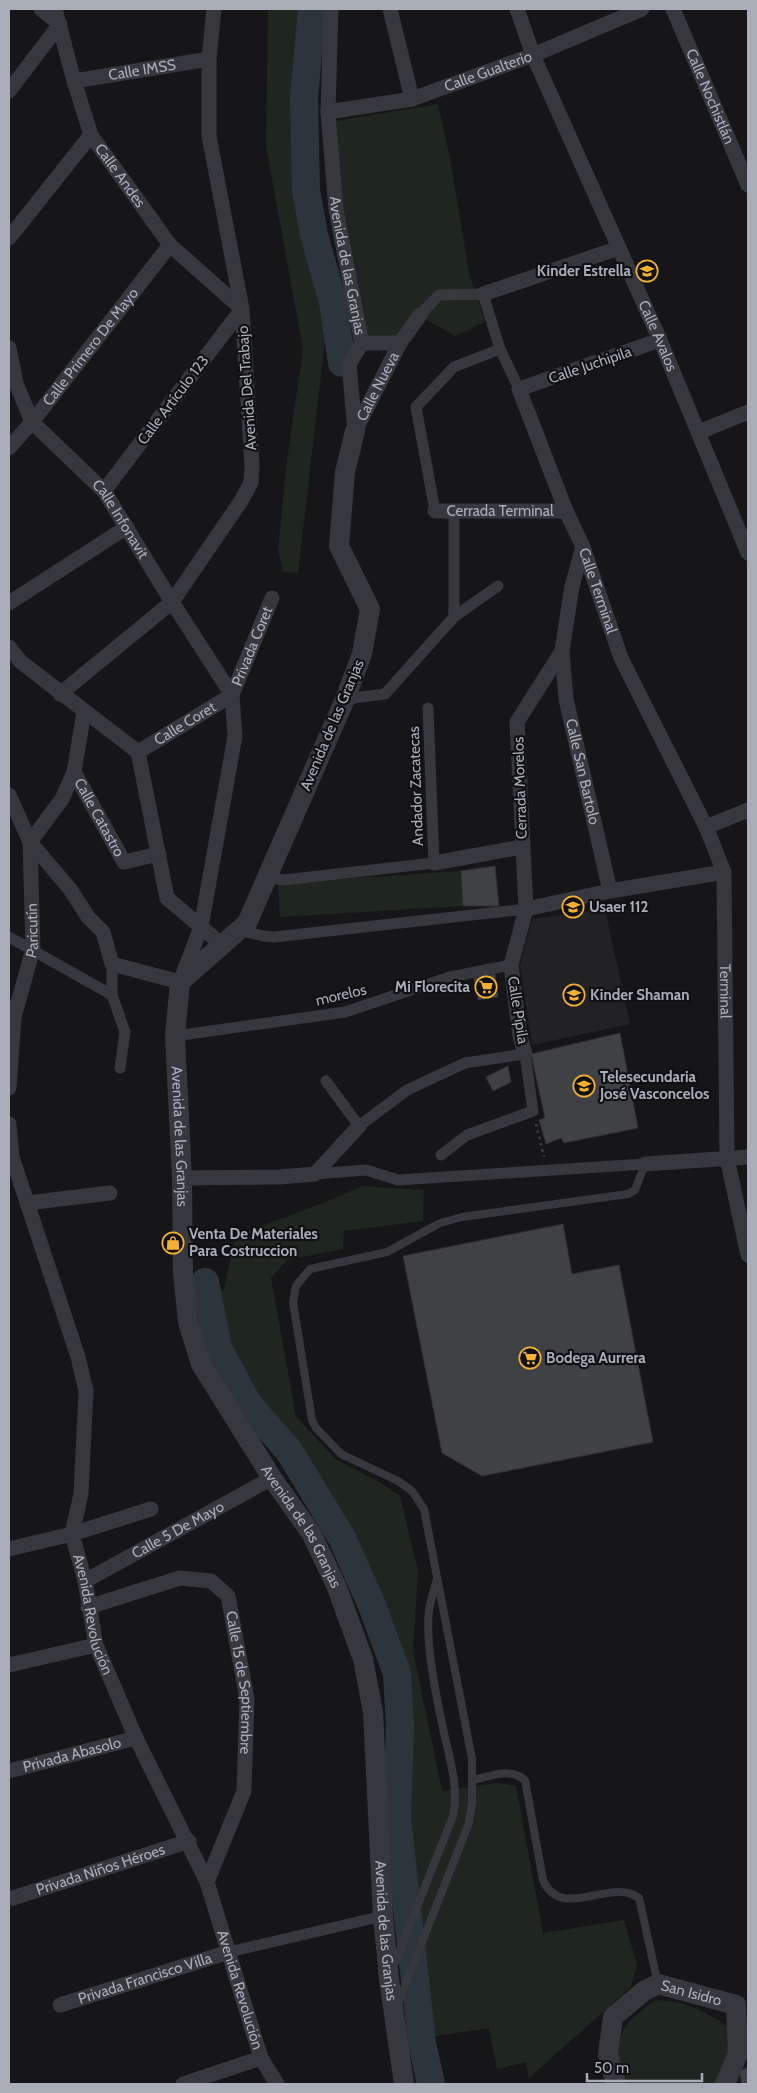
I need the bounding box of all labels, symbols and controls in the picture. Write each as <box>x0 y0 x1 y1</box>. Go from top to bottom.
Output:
street label: Calle Nochistlán <box>682 46 738 147</box>
street label: Calle Gualterio <box>442 47 534 95</box>
street label: Calle IMSS <box>107 56 177 84</box>
street label: Calle Andes <box>91 140 149 211</box>
street label: Avenida de las Granjas <box>326 196 369 336</box>
school or university icon: Kinder Estrella <box>635 259 659 283</box>
place label: Kinder Estrella <box>537 262 632 280</box>
street label: Calle Primero De Mayo <box>39 284 142 409</box>
street label: Calle Avalos <box>634 297 681 374</box>
street label: Avenida Del Trabajo <box>234 325 260 451</box>
street label: Calle Juchipila <box>546 342 635 388</box>
street label: Calle Nueva <box>353 348 403 424</box>
street label: Calle Artículo 123 <box>134 352 212 448</box>
street label: Calle Infonavit <box>88 476 152 562</box>
street label: Cerrada Terminal <box>447 502 554 520</box>
street label: Calle Terminal <box>575 546 621 636</box>
street label: Privada Coret <box>228 604 277 689</box>
street label: Avenida de las Granjas <box>296 657 368 793</box>
street label: Calle Coret <box>151 698 219 749</box>
street label: Calle San Bartolo <box>562 717 604 826</box>
street label: Andador Zacatecas <box>405 726 427 846</box>
street label: Cerrada Morelos <box>509 736 531 840</box>
street label: Calle Catastro <box>70 775 128 860</box>
school or university icon: Usaer 112 <box>561 895 585 919</box>
place label: Usaer 112 <box>589 898 648 916</box>
street label: Paricutín <box>22 903 42 960</box>
street label: Terminal <box>716 964 735 1019</box>
supermarket icon: Mi Florecita <box>474 975 498 999</box>
street label: Calle Pípila <box>504 975 532 1046</box>
place label: Mi Florecita <box>395 978 471 996</box>
street label: morelos <box>314 980 368 1010</box>
school or university icon: Kinder Shaman <box>562 983 586 1007</box>
place label: Kinder Shaman <box>590 986 689 1004</box>
street label: Avenida de las Granjas <box>167 1066 191 1207</box>
place label: Telesecundaria José Vasconcelos <box>599 1068 709 1103</box>
school or university icon: Telesecundaria José Vasconcelos <box>572 1074 596 1098</box>
place label: Venta De Materiales Para Costruccion <box>189 1225 318 1260</box>
shop icon: Venta De Materiales Para Costruccion <box>161 1231 185 1255</box>
supermarket icon: Bodega Aurrera <box>518 1346 542 1370</box>
place label: Bodega Aurrera <box>546 1349 646 1367</box>
street label: Avenida de las Granjas <box>257 1462 345 1591</box>
street label: Calle 5 De Mayo <box>129 1497 227 1562</box>
street label: Avenida Revolución <box>69 1552 117 1678</box>
street label: Calle 15 de Septiembre <box>222 1609 256 1755</box>
street label: Privada Abasolo <box>21 1733 123 1776</box>
street label: Privada Niños Héroes <box>34 1840 167 1899</box>
street label: Avenida de las Granjas <box>371 1860 401 2002</box>
street label: Avenida Revolución <box>213 1928 267 2052</box>
street label: Privada Francisco Villa <box>76 1949 215 2008</box>
street label: San Isidro <box>659 1976 724 2010</box>
scale bar <box>587 2050 702 2082</box>
text: 50 m <box>594 2059 629 2077</box>

